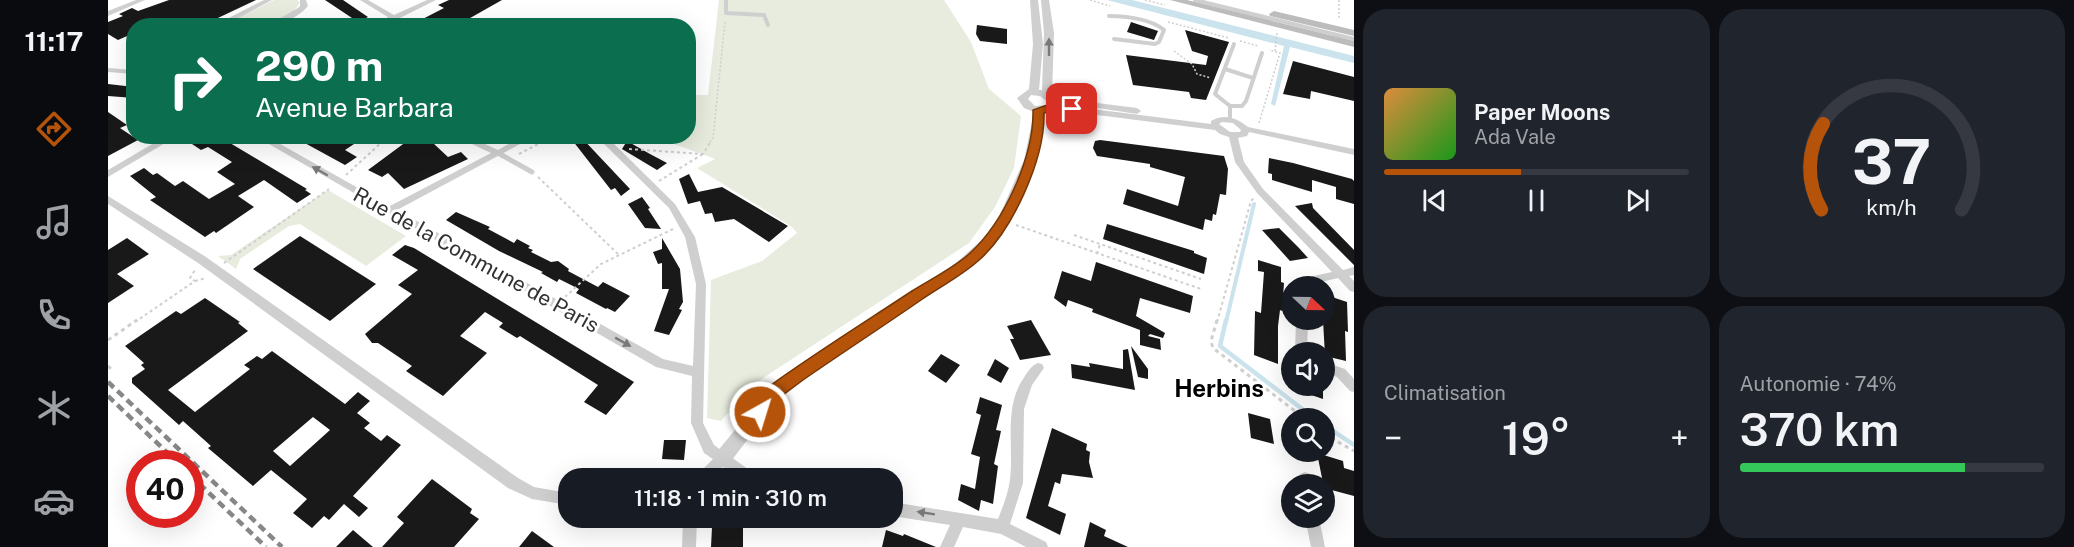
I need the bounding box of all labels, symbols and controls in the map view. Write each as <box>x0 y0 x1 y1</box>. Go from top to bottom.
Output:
text: 11:17 <box>25 25 83 57</box>
one-way arrow <box>1044 38 1054 57</box>
text: 290 m <box>255 41 383 90</box>
icon: right <box>156 42 234 120</box>
pin <box>1046 83 1097 134</box>
text: Avenue Barbara <box>255 91 454 123</box>
icon: arrive <box>1055 92 1088 125</box>
text: Paper Moons <box>1474 99 1610 125</box>
icon: directions <box>33 108 75 150</box>
text: Ada Vale <box>1474 125 1556 149</box>
text: 37 <box>1852 125 1932 198</box>
one-way arrow <box>311 166 328 176</box>
street label: Rue de la Commune de Paris <box>349 181 603 338</box>
icon: previous <box>1418 184 1451 217</box>
icon: pause <box>1520 184 1553 217</box>
icon: next <box>1621 184 1654 217</box>
text: km/h <box>1867 195 1917 220</box>
icon: music <box>33 201 75 243</box>
north arrow <box>1281 276 1335 330</box>
map controls <box>1281 276 1335 528</box>
icon: phone <box>33 294 75 336</box>
one-way arrow <box>615 337 632 347</box>
button: sound <box>1281 342 1335 396</box>
text: Autonomie · 74% <box>1740 372 1897 396</box>
district label: Herbins <box>1174 374 1264 402</box>
position arrow <box>728 380 792 444</box>
text: Climatisation <box>1384 381 1506 405</box>
icon: climate <box>33 387 75 429</box>
text: 370 km <box>1740 403 1899 456</box>
button: search <box>1281 408 1335 462</box>
text: 19° <box>1502 412 1571 465</box>
text: − <box>1384 419 1402 457</box>
text: + <box>1670 419 1689 457</box>
speed limit sign: 40 <box>126 450 204 528</box>
button: layers <box>1281 474 1335 528</box>
icon: car <box>33 480 75 522</box>
text: 11:18 · 1 min · 310 m <box>634 485 827 511</box>
one-way arrow <box>916 508 935 517</box>

